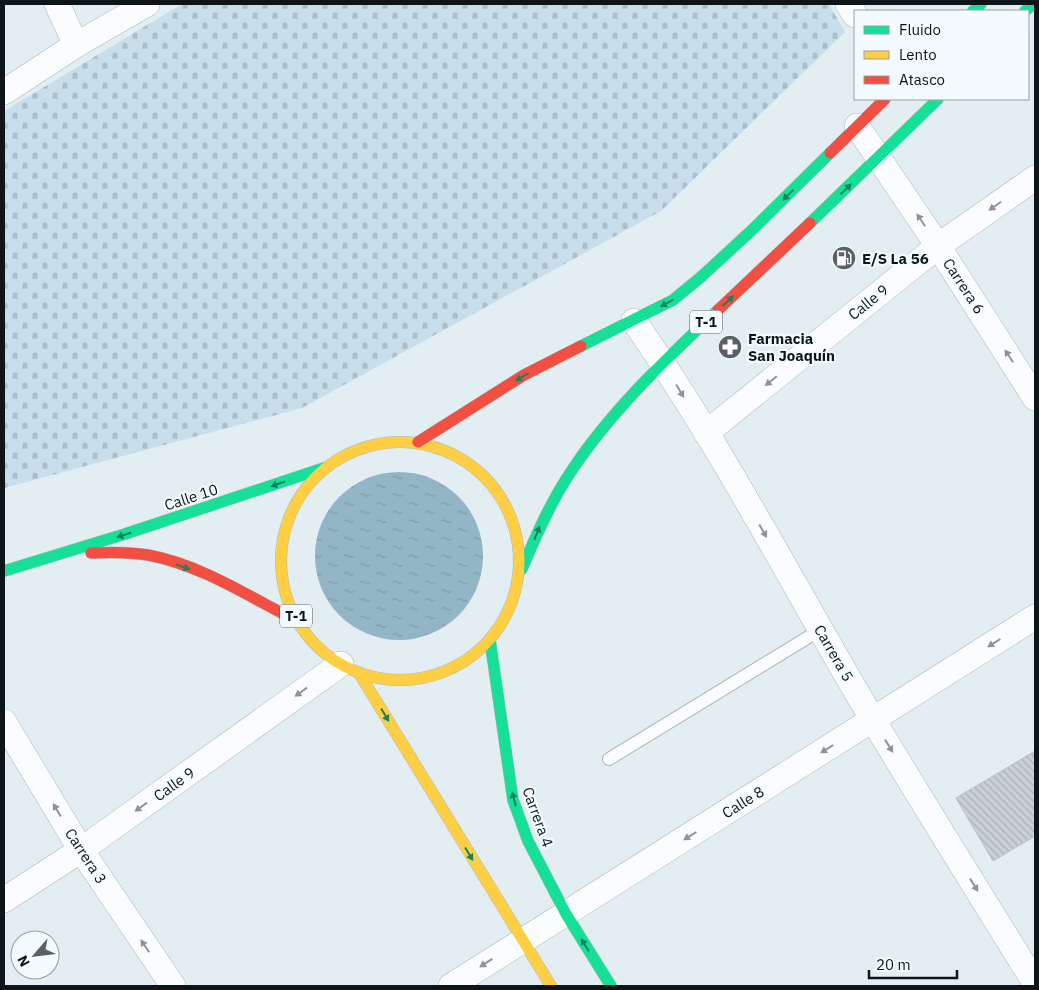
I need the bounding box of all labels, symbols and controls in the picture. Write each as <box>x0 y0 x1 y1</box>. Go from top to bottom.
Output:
legend <box>854 10 1029 100</box>
text: Fluido <box>899 20 941 39</box>
text: Lento <box>899 45 937 64</box>
text: Atasco <box>899 70 945 89</box>
one-way arrow <box>840 183 852 195</box>
one-way arrow <box>782 188 794 200</box>
one-way arrow <box>988 201 1002 211</box>
one-way arrow <box>916 213 926 227</box>
fuel station icon: E/S La 56 <box>831 245 857 271</box>
place label: E/S La 56 <box>862 249 929 268</box>
street label: Carrera 6 <box>939 255 989 317</box>
street label: Calle 9 <box>844 280 892 324</box>
one-way arrow <box>722 295 734 307</box>
one-way arrow <box>660 299 675 307</box>
road number: T-1 <box>690 311 722 334</box>
place label: Farmacia San Joaquín <box>748 329 835 365</box>
pharmacy icon: Farmacia San Joaquín <box>717 334 743 360</box>
one-way arrow <box>1004 350 1014 363</box>
one-way arrow <box>516 372 529 381</box>
one-way arrow <box>764 375 777 386</box>
one-way arrow <box>676 384 685 397</box>
street label: Calle 10 <box>162 479 220 515</box>
one-way arrow <box>271 480 286 488</box>
one-way arrow <box>759 523 767 538</box>
one-way arrow <box>534 525 542 540</box>
one-way arrow <box>116 531 131 539</box>
one-way arrow <box>176 564 191 571</box>
road number: T-1 <box>280 604 312 628</box>
street label: Carrera 5 <box>810 621 858 685</box>
one-way arrow <box>987 639 1001 648</box>
one-way arrow <box>295 687 308 698</box>
one-way arrow <box>380 708 389 721</box>
one-way arrow <box>885 740 894 753</box>
one-way arrow <box>820 744 834 753</box>
street label: Calle 9 <box>150 763 198 805</box>
street label: Calle 8 <box>718 782 768 822</box>
street label: Carrera 4 <box>518 784 558 850</box>
one-way arrow <box>510 792 518 807</box>
one-way arrow <box>135 802 148 813</box>
one-way arrow <box>52 803 61 816</box>
street label: Carrera 3 <box>61 825 111 887</box>
one-way arrow <box>683 831 696 841</box>
one-way arrow <box>464 847 473 860</box>
one-way arrow <box>970 878 979 891</box>
north arrow <box>10 930 60 980</box>
one-way arrow <box>580 938 590 951</box>
one-way arrow <box>140 939 150 953</box>
scale bar <box>869 948 956 980</box>
text: N <box>13 952 34 970</box>
text: 20 m <box>876 955 911 974</box>
one-way arrow <box>479 959 493 968</box>

